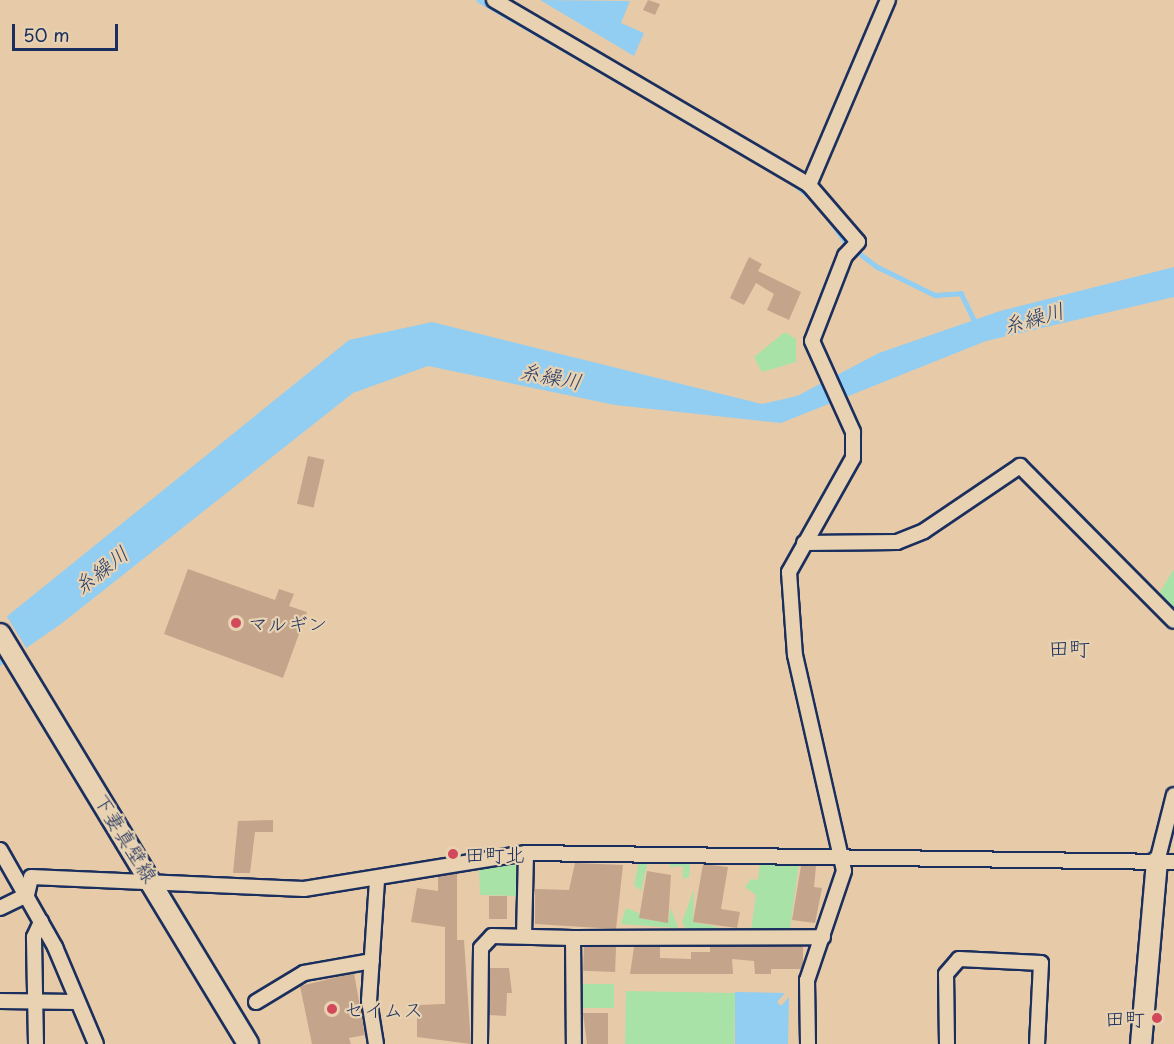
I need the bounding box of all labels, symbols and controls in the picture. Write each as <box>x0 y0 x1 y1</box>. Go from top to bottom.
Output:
scale bar <box>15 12 122 50</box>
text: 50 m <box>23 21 70 48</box>
water label: 糸繰川 <box>999 296 1067 338</box>
water label: 糸繰川 <box>518 357 584 393</box>
water label: 糸繰川 <box>67 540 133 598</box>
place label: マルギン <box>248 611 328 635</box>
marker: マルギン <box>229 616 243 630</box>
district label: 田町 <box>1048 634 1090 660</box>
street label: 下妻真壁線 <box>89 789 163 887</box>
place label: 田町北 <box>465 842 525 866</box>
marker: 田町北 <box>446 847 460 861</box>
place label: セイムス <box>344 997 424 1021</box>
marker: セイムス <box>325 1002 339 1016</box>
place label: 田町 <box>1105 1006 1145 1030</box>
marker: 田町 <box>1150 1011 1164 1025</box>

